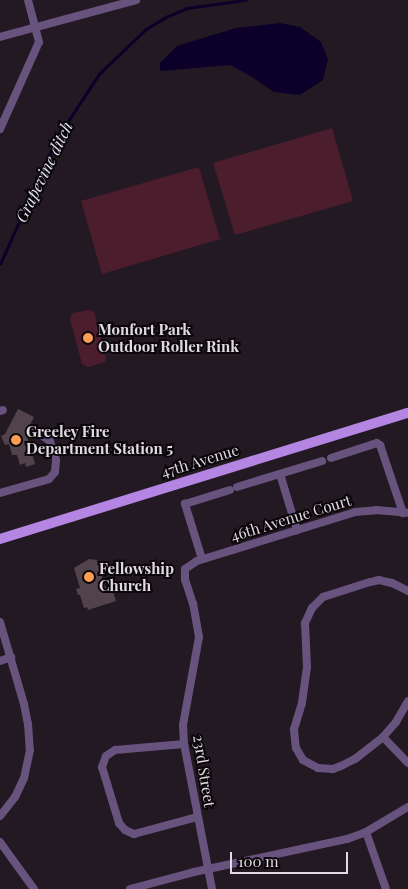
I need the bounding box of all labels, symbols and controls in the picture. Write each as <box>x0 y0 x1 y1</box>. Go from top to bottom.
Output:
water label: Grapevine ditch <box>11 118 77 226</box>
place label: Monfort Park Outdoor Roller Rink <box>98 320 240 355</box>
marker: Monfort Park Outdoor Roller Rink <box>82 332 94 344</box>
place label: Greeley Fire Department Station 5 <box>26 422 173 457</box>
marker: Greeley Fire Department Station 5 <box>10 434 22 446</box>
street label: 47th Avenue <box>159 441 241 481</box>
street label: 46th Avenue Court <box>228 491 354 545</box>
place label: Fellowship Church <box>99 559 174 594</box>
marker: Fellowship Church <box>83 571 95 583</box>
street label: 23rd Street <box>189 734 219 808</box>
scale bar <box>233 842 350 874</box>
text: 100 m <box>238 851 279 871</box>

